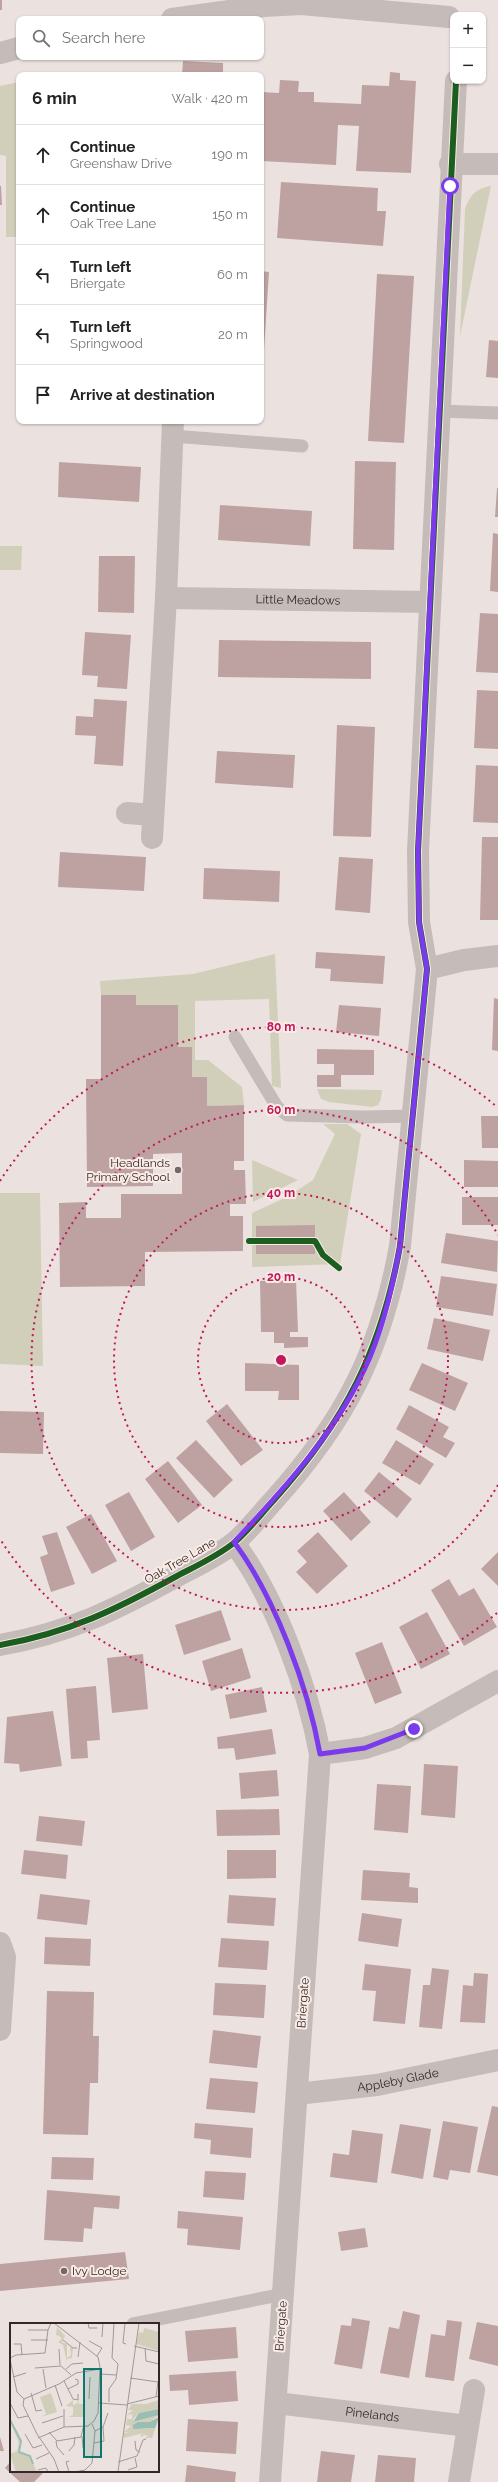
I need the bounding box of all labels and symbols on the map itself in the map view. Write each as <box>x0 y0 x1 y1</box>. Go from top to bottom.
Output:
route start <box>441 177 459 195</box>
street label: Little Meadows <box>255 592 341 608</box>
text: 80 m <box>267 1020 295 1034</box>
text: 60 m <box>267 1103 295 1117</box>
place label: Headlands Primary School <box>86 1156 171 1184</box>
marker: Headlands Primary School <box>173 1165 183 1175</box>
text: 40 m <box>267 1186 295 1200</box>
text: 20 m <box>267 1270 295 1284</box>
centre of rings <box>274 1353 288 1367</box>
street label: Oak Tree Lane <box>142 1535 218 1587</box>
route end <box>405 1720 423 1738</box>
street label: Briergate <box>294 1977 312 2029</box>
street label: Appleby Glade <box>357 2065 440 2094</box>
place label: Ivy Lodge <box>72 2264 127 2278</box>
marker: Ivy Lodge <box>59 2266 69 2276</box>
street label: Briergate <box>272 2300 290 2352</box>
inset map <box>10 2323 159 2472</box>
street label: Pinelands <box>345 2404 400 2425</box>

